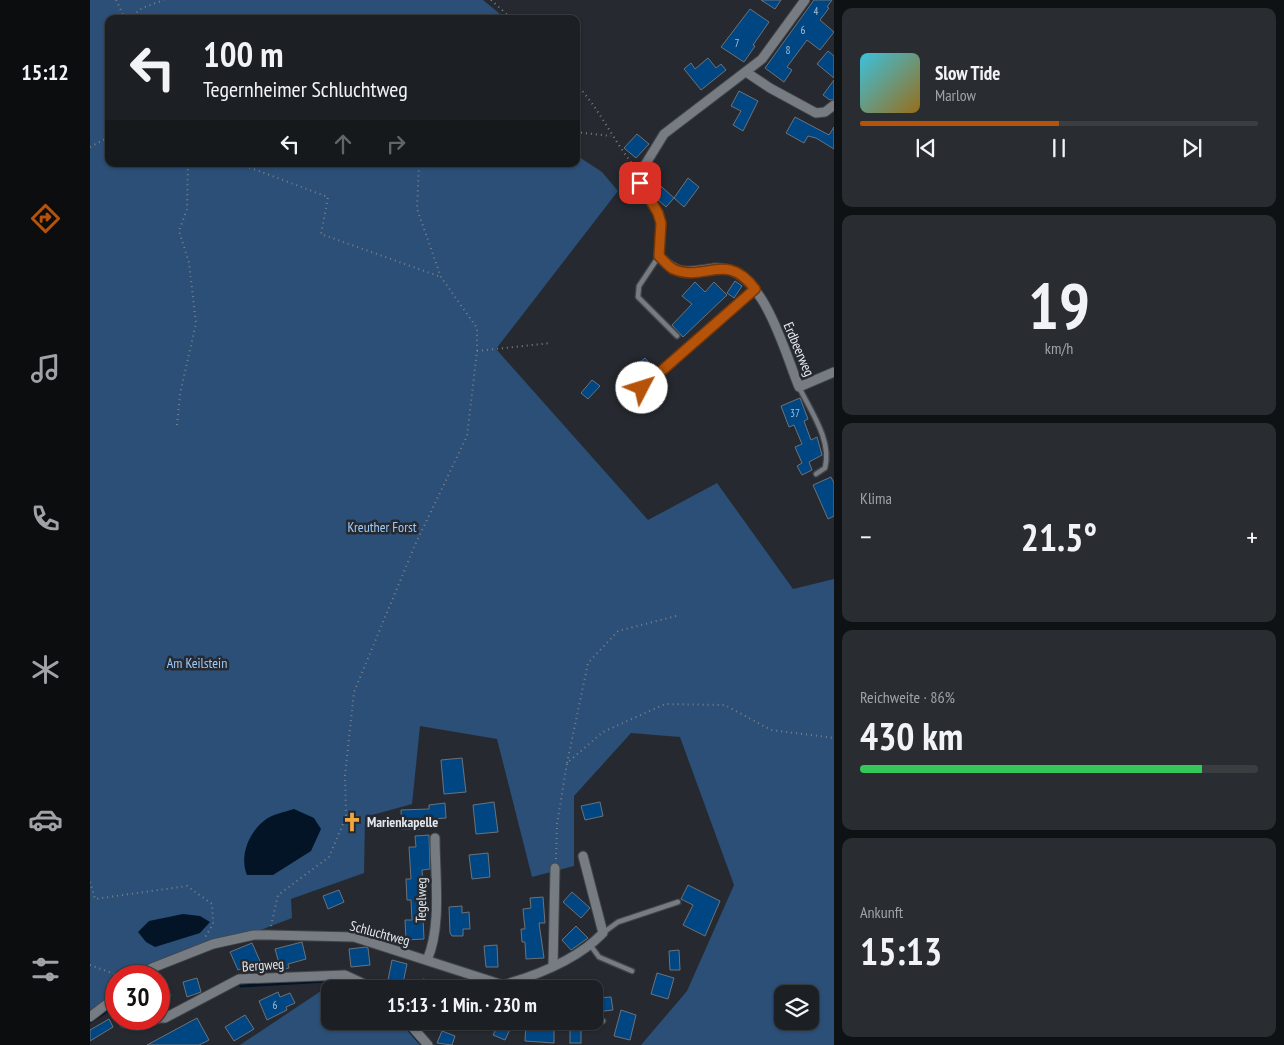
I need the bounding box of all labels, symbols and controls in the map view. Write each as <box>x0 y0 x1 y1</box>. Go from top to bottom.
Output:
house number: 4 <box>814 4 819 18</box>
house number: 6 <box>801 23 806 37</box>
text: 100 m <box>203 31 284 77</box>
icon: left <box>120 35 185 100</box>
house number: 7 <box>735 36 740 50</box>
house number: 8 <box>786 43 791 57</box>
text: 15:12 <box>21 58 69 86</box>
text: Slow Tide <box>935 61 1000 85</box>
text: Tegernheimer Schluchtweg <box>203 75 408 103</box>
text: Marlow <box>935 85 976 105</box>
icon: left <box>276 130 304 158</box>
icon: ahead <box>329 130 357 158</box>
icon: right <box>382 130 410 158</box>
icon: previous <box>912 134 940 162</box>
icon: pause <box>1045 134 1073 162</box>
icon: next <box>1178 134 1206 162</box>
pin <box>619 162 661 204</box>
icon: arrive <box>626 169 654 197</box>
icon: directions <box>28 201 63 236</box>
text: 19 <box>1028 263 1090 347</box>
street label: Erdbeerweg <box>780 319 818 379</box>
text: km/h <box>1045 338 1073 358</box>
icon: music <box>28 351 63 386</box>
position arrow <box>615 361 667 413</box>
house number: 37 <box>790 406 800 420</box>
text: Klima <box>860 488 892 508</box>
icon: phone <box>28 501 63 536</box>
text: 21.5° <box>1021 512 1097 561</box>
park label: Kreuther Forst <box>347 518 417 536</box>
text: − <box>860 518 872 555</box>
text: + <box>1246 518 1258 555</box>
icon: climate <box>28 652 63 687</box>
park label: Am Keilstein <box>167 654 227 672</box>
text: Reichweite · 86% <box>860 687 955 707</box>
text: 430 km <box>860 711 963 760</box>
icon: car <box>28 802 63 837</box>
church icon: Marienkapelle <box>341 811 363 833</box>
place label: Marienkapelle <box>367 813 438 831</box>
street label: Tegelweg <box>412 877 430 923</box>
text: Ankunft <box>860 902 903 922</box>
street label: Schluchtweg <box>348 916 412 950</box>
text: 15:13 <box>860 926 942 975</box>
icon: filters <box>28 952 63 987</box>
street label: Bergweg <box>241 955 285 975</box>
speed limit sign: 30 <box>105 965 170 1030</box>
map controls <box>774 985 819 1030</box>
button: layers <box>774 985 819 1030</box>
text: 15:13 · 1 Min. · 230 m <box>387 993 537 1017</box>
house number: 6 <box>273 998 278 1012</box>

